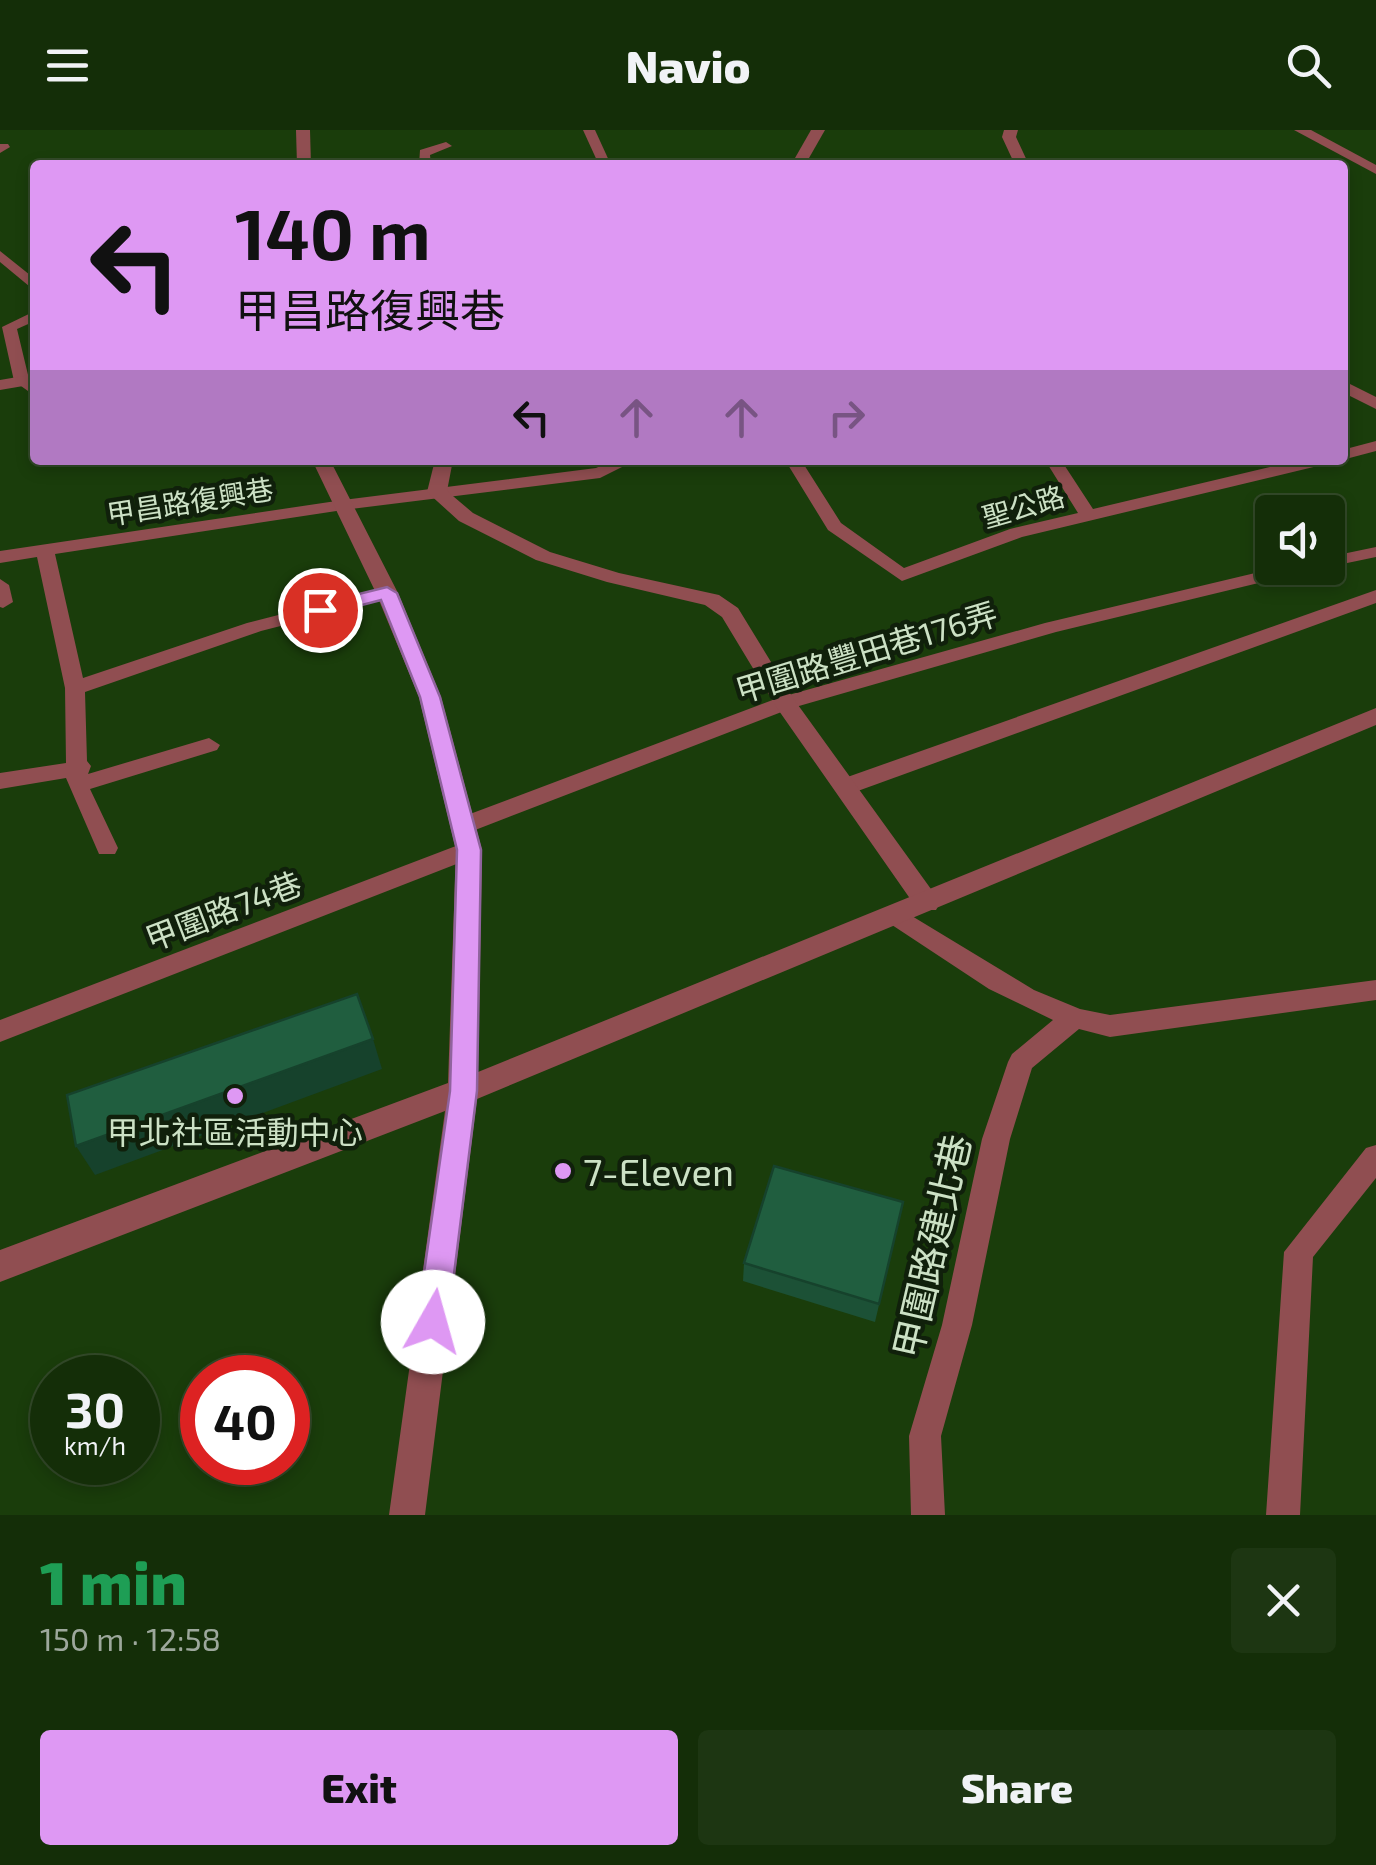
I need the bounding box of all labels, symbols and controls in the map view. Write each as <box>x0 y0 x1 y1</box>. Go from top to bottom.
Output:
icon: menu <box>40 38 95 93</box>
text: Navio <box>625 38 751 92</box>
icon: search <box>1281 38 1336 93</box>
text: 140 m <box>235 190 431 274</box>
icon: left <box>70 200 200 330</box>
text: 甲昌路復興巷 <box>235 282 505 336</box>
icon: left <box>504 390 559 445</box>
icon: ahead <box>609 390 664 445</box>
icon: ahead <box>714 390 769 445</box>
icon: right <box>819 390 874 445</box>
street label: 甲昌路復興巷 <box>104 471 276 531</box>
street label: 聖公路 <box>978 478 1068 534</box>
map controls <box>1255 495 1345 585</box>
button: sound <box>1255 495 1345 585</box>
pin <box>278 568 363 653</box>
icon: arrive <box>293 583 348 638</box>
street label: 甲圍路豐田巷176弄 <box>731 593 1001 709</box>
street label: 甲圍路74巷 <box>140 863 306 957</box>
marker: 甲北社區活動中心 <box>224 1085 246 1107</box>
place label: 甲北社區活動中心 <box>107 1112 363 1150</box>
street label: 甲圍路建北巷 <box>883 1130 979 1362</box>
place label: 7-Eleven <box>583 1148 734 1194</box>
marker: 7-Eleven <box>552 1160 574 1182</box>
position arrow <box>381 1270 485 1374</box>
speed limit sign: 40 <box>180 1355 310 1485</box>
text: 30 <box>65 1378 125 1438</box>
text: km/h <box>64 1430 126 1460</box>
text: 1 min <box>40 1545 187 1617</box>
button: close <box>1231 1548 1336 1653</box>
text: 150 m · 12:58 <box>40 1619 221 1657</box>
button: Exit <box>40 1730 678 1845</box>
button: Share <box>698 1730 1336 1845</box>

